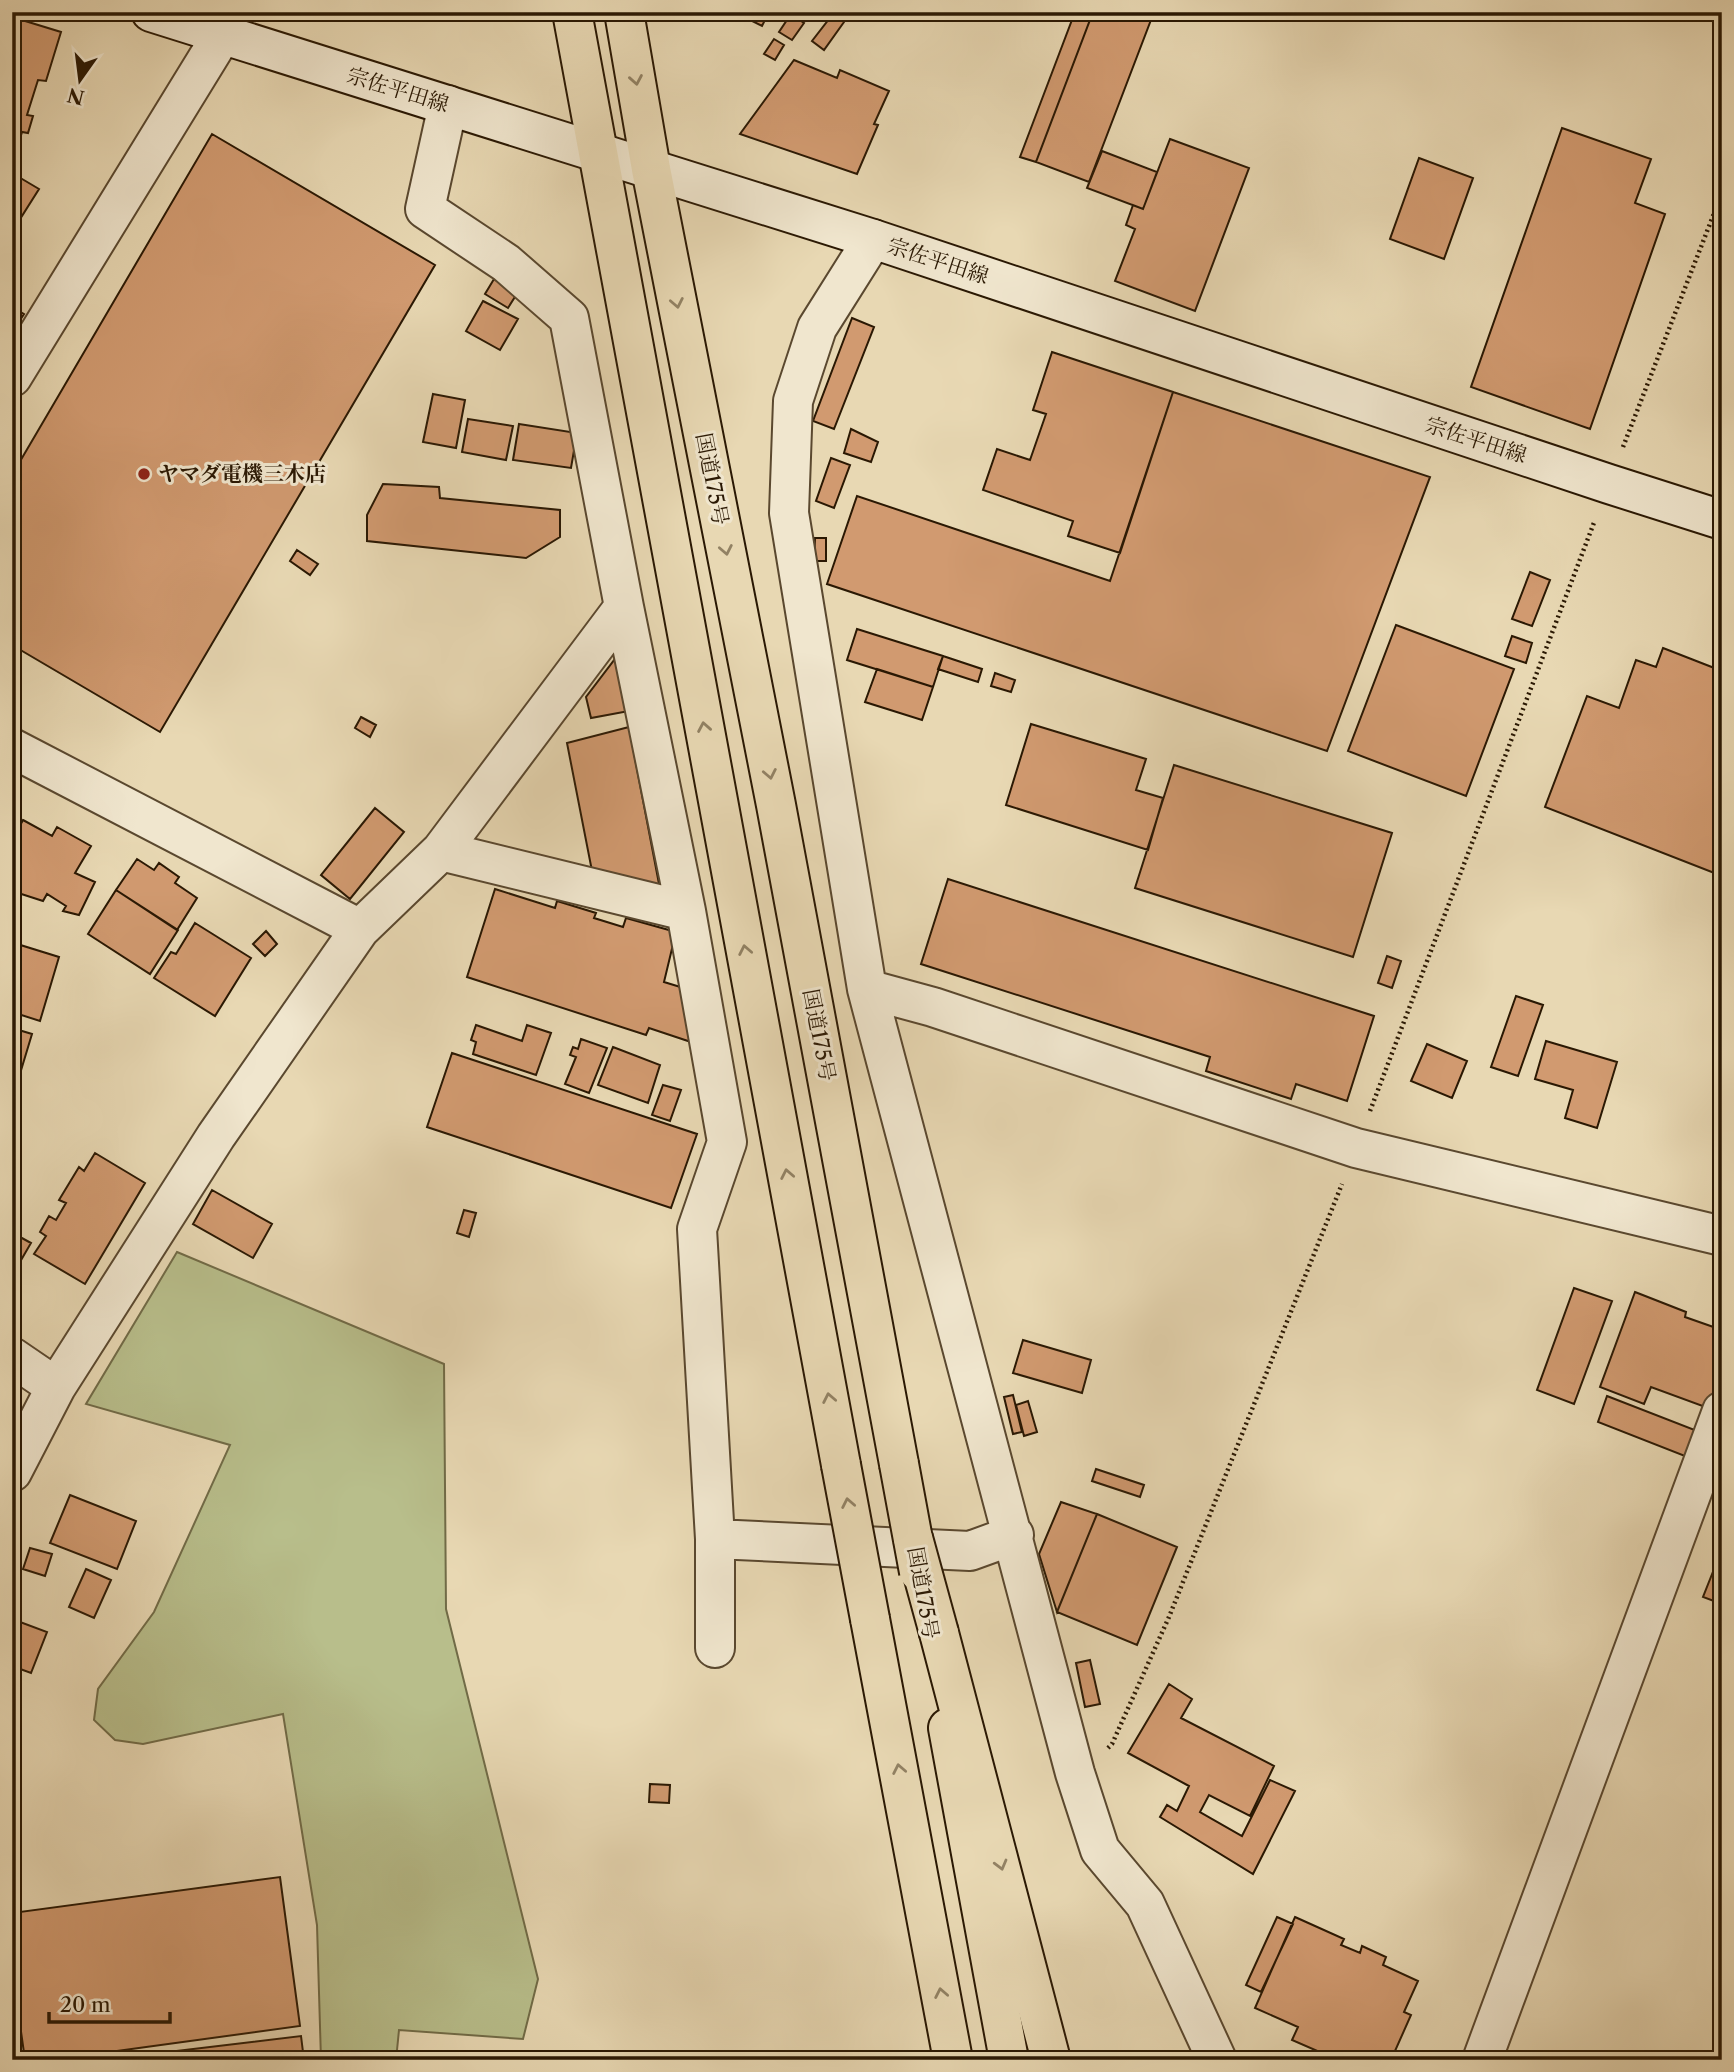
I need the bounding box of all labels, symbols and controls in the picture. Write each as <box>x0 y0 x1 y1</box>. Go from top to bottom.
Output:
north arrow <box>46 46 116 116</box>
street label: 宗佐平田線 <box>344 62 452 117</box>
one-way arrow <box>628 74 643 85</box>
text: N <box>65 83 87 109</box>
street label: 宗佐平田線 <box>884 232 992 289</box>
one-way arrow <box>669 297 684 309</box>
street label: 宗佐平田線 <box>1422 411 1530 468</box>
street label: 国道175号 <box>691 431 734 527</box>
place label: ヤマダ電機三木店 <box>158 461 326 486</box>
marker: ヤマダ電機三木店 <box>136 466 152 482</box>
one-way arrow <box>718 544 733 556</box>
one-way arrow <box>697 721 712 733</box>
one-way arrow <box>762 768 777 780</box>
one-way arrow <box>739 944 754 956</box>
street label: 国道175号 <box>798 987 841 1083</box>
one-way arrow <box>780 1168 795 1180</box>
one-way arrow <box>822 1392 837 1404</box>
one-way arrow <box>842 1497 857 1509</box>
street label: 国道175号 <box>903 1545 944 1641</box>
one-way arrow <box>892 1763 907 1775</box>
one-way arrow <box>993 1858 1007 1870</box>
scale bar <box>49 1981 170 2025</box>
one-way arrow <box>934 1987 949 1999</box>
text: 20 m <box>60 1992 111 2017</box>

